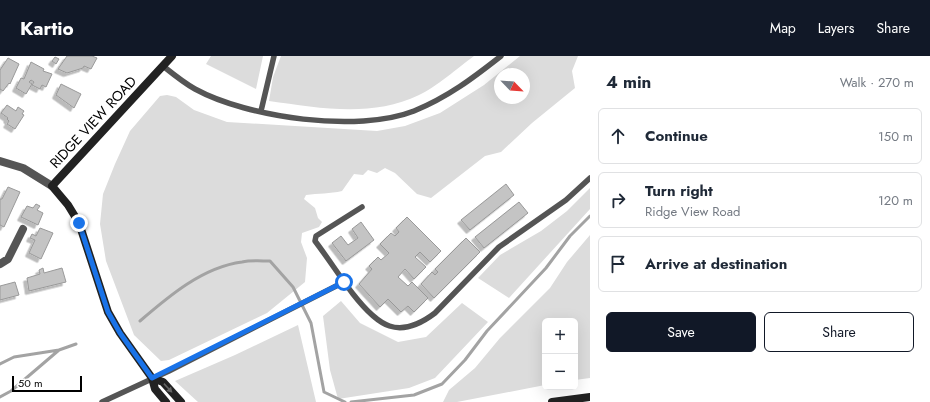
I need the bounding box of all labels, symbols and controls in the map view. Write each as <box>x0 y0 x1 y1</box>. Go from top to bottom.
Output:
text: Kartio <box>20 15 74 42</box>
text: Map <box>770 18 796 38</box>
text: Layers <box>818 18 854 38</box>
text: Share <box>876 18 910 38</box>
north arrow <box>494 68 530 104</box>
text: 4 min <box>606 70 651 94</box>
street label: RIDGE VIEW ROAD <box>45 72 141 172</box>
text: Walk · 270 m <box>840 73 914 92</box>
icon: ahead <box>607 125 629 147</box>
text: Continue <box>645 125 708 147</box>
text: 150 m <box>878 127 913 146</box>
text: Turn right <box>645 180 713 202</box>
icon: right <box>607 189 629 211</box>
text: 120 m <box>878 191 913 210</box>
text: Ridge View Road <box>645 202 740 221</box>
route end <box>70 214 88 232</box>
icon: arrive <box>607 253 629 275</box>
text: Arrive at destination <box>645 253 787 275</box>
route start <box>335 273 353 291</box>
button: Save <box>606 312 756 352</box>
button: Share <box>764 312 914 352</box>
map controls <box>542 318 578 390</box>
button: + <box>542 318 578 354</box>
button: − <box>542 354 578 390</box>
scale bar <box>12 374 82 393</box>
text: 50 m <box>18 375 43 391</box>
one-way arrow <box>164 383 173 393</box>

